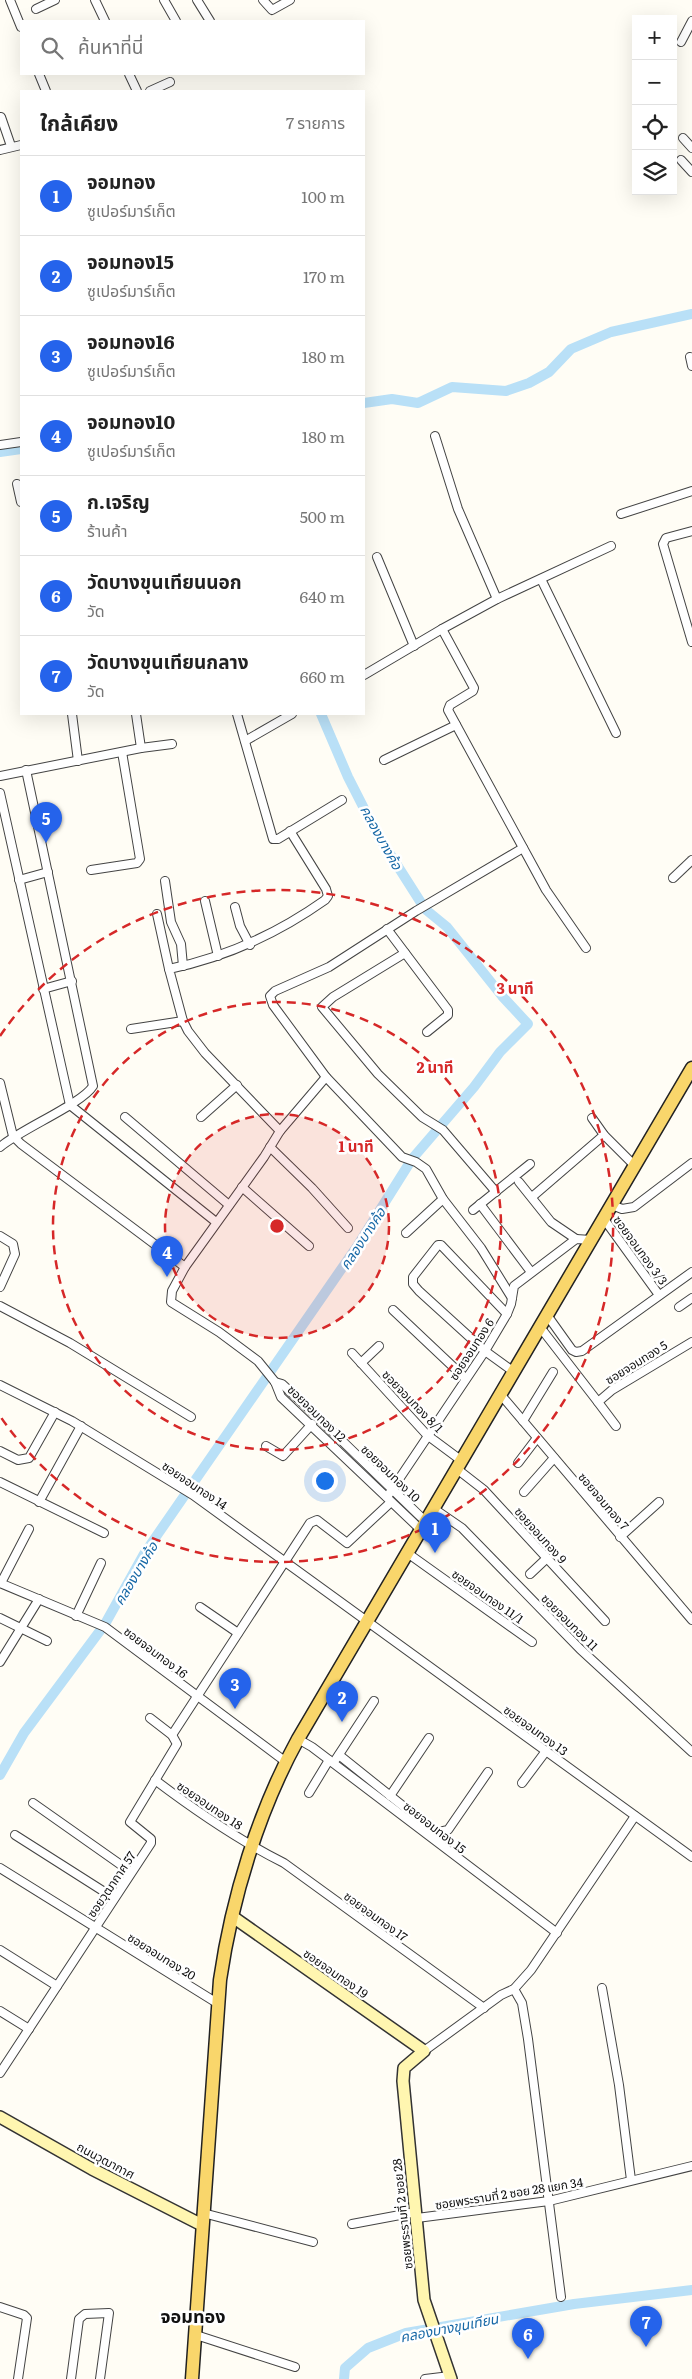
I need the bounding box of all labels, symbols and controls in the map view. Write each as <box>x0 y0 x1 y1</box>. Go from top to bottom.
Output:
map controls <box>632 15 677 195</box>
button: + <box>632 15 677 60</box>
search box <box>20 20 365 75</box>
text: ค้นหาที่นี่ <box>78 32 143 60</box>
icon: search <box>38 34 66 62</box>
button: − <box>632 60 677 105</box>
button: locate <box>632 105 677 150</box>
text: ใกล้เคียง <box>40 106 118 137</box>
text: 7 รายการ <box>286 110 345 134</box>
button: layers <box>632 150 677 195</box>
text: จอมทอง <box>87 167 156 195</box>
text: 1 <box>53 184 59 208</box>
text: 100 m <box>301 184 345 208</box>
text: ซูเปอร์มาร์เก็ต <box>87 198 176 222</box>
text: จอมทอง15 <box>87 247 174 275</box>
text: 2 <box>52 264 60 288</box>
text: 170 m <box>303 264 345 288</box>
text: ซูเปอร์มาร์เก็ต <box>87 278 176 302</box>
text: จอมทอง16 <box>87 327 174 355</box>
text: 3 <box>52 344 60 368</box>
text: 180 m <box>302 344 345 368</box>
text: ซูเปอร์มาร์เก็ต <box>87 358 176 382</box>
text: จอมทอง10 <box>87 407 175 435</box>
text: 4 <box>51 424 61 448</box>
text: 180 m <box>302 424 345 448</box>
text: ซูเปอร์มาร์เก็ต <box>87 438 176 462</box>
text: ก.เจริญ <box>87 487 150 515</box>
text: 5 <box>52 504 60 528</box>
text: 500 m <box>300 504 345 528</box>
text: ร้านค้า <box>87 518 127 542</box>
text: วัดบางขุนเทียนนอก <box>87 567 242 595</box>
text: 6 <box>51 584 61 608</box>
text: 640 m <box>300 584 345 608</box>
text: วัด <box>87 598 105 622</box>
text: วัดบางขุนเทียนกลาง <box>87 647 249 675</box>
text: 7 <box>52 664 60 688</box>
text: 660 m <box>300 664 345 688</box>
text: วัด <box>87 678 105 702</box>
water label: คลองบางค้อ <box>356 801 408 873</box>
pin: 5 <box>30 802 62 843</box>
text: 3 นาที <box>496 976 534 999</box>
text: 2 นาที <box>417 1055 453 1078</box>
text: 1 นาที <box>338 1134 374 1157</box>
water label: คลองบางค้อ <box>334 1202 390 1273</box>
street label: ซอยจอมทอง 3/3 <box>610 1212 672 1288</box>
centre of rings <box>268 1217 286 1235</box>
pin: 4 <box>151 1236 183 1277</box>
street label: ซอยจอมทอง 6 <box>444 1314 498 1384</box>
street label: ซอยจอมทอง 5 <box>601 1336 671 1388</box>
street label: ซอยจอมทอง 8/1 <box>378 1366 448 1436</box>
street label: ซอยจอมทอง 12 <box>284 1380 350 1446</box>
street label: ซอยจอมทอง 10 <box>357 1440 425 1506</box>
street label: ซอยจอมทอง 14 <box>159 1456 232 1514</box>
your location <box>312 1468 338 1494</box>
street label: ซอยจอมทอง 7 <box>574 1468 634 1534</box>
street label: ซอยจอมทอง 9 <box>511 1503 571 1567</box>
pin: 1 <box>419 1512 451 1553</box>
water label: คลองบางค้อ <box>108 1537 162 1608</box>
street label: ซอยจอมทอง 11/1 <box>448 1564 528 1628</box>
street label: ซอยจอมทอง 11 <box>537 1589 603 1655</box>
street label: ซอยจอมทอง 16 <box>120 1622 192 1682</box>
pin: 3 <box>219 1668 251 1709</box>
pin: 2 <box>326 1681 358 1722</box>
street label: ซอยจอมทอง 13 <box>500 1700 572 1760</box>
street label: ซอยจอมทอง 18 <box>174 1776 247 1834</box>
street label: ซอยจอมทอง 15 <box>400 1797 470 1857</box>
street label: ซอยวุฒากาศ 57 <box>82 1847 140 1921</box>
street label: ซอยจอมทอง 17 <box>340 1887 412 1945</box>
street label: ซอยจอมทอง 20 <box>124 1928 200 1984</box>
street label: ซอยจอมทอง 19 <box>300 1944 372 2002</box>
street label: ถนนวุฒากาศ <box>74 2137 138 2183</box>
street label: ซอยพระรามที่ 2 ซอย 28 <box>387 2157 417 2270</box>
street label: ซอยพระรามที่ 2 ซอย 28 แยก 34 <box>434 2172 585 2214</box>
district label: จอมทอง <box>161 2302 225 2329</box>
pin: 7 <box>630 2306 662 2347</box>
water label: คลองบางขุนเทียน <box>398 2307 501 2346</box>
pin: 6 <box>512 2318 544 2359</box>

